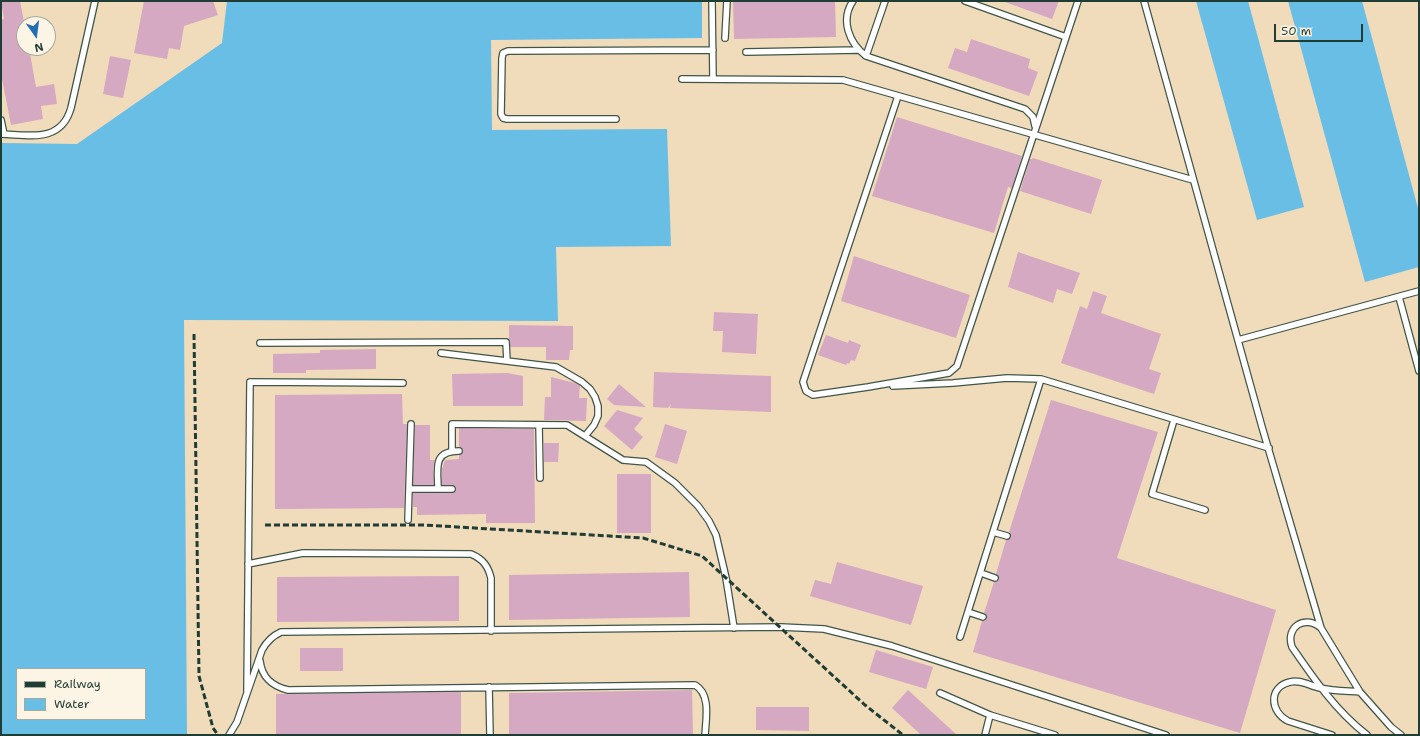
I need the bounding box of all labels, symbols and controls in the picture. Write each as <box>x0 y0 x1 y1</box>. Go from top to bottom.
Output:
north arrow <box>16 16 56 56</box>
scale bar <box>1276 16 1365 42</box>
text: 50 m <box>1281 23 1311 39</box>
text: N <box>33 39 45 55</box>
legend <box>16 668 146 720</box>
text: Railway <box>54 676 101 692</box>
text: Water <box>54 696 89 712</box>

